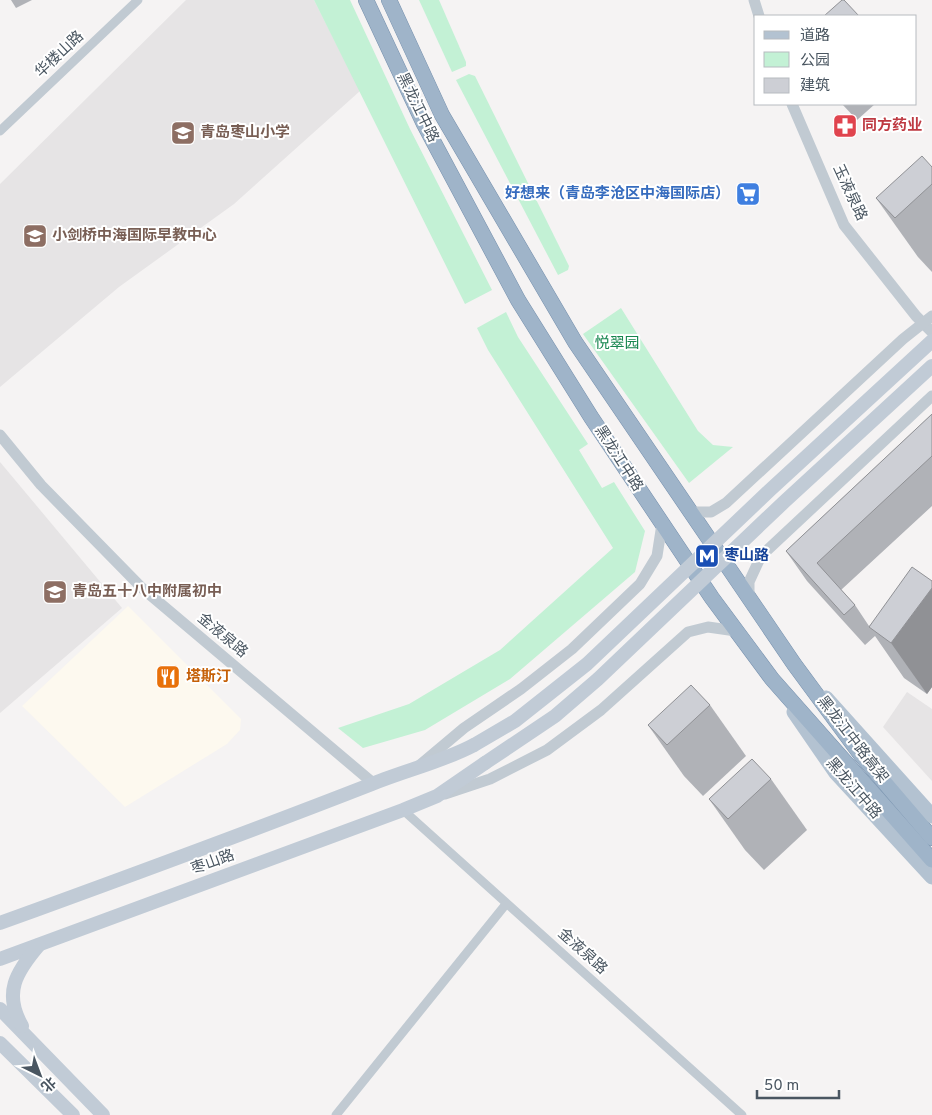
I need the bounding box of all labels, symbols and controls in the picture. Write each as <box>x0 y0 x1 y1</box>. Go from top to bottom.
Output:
legend <box>754 15 917 105</box>
street label: 华楼山路 <box>31 27 88 82</box>
text: 道路 <box>800 27 830 46</box>
text: 公园 <box>800 52 830 71</box>
street label: 黑龙江中路 <box>392 70 443 146</box>
text: 建筑 <box>800 77 830 96</box>
pharmacy icon: 同方药业 <box>832 113 858 139</box>
place label: 同方药业 <box>862 117 922 136</box>
school or university icon: 青岛枣山小学 <box>170 120 196 146</box>
place label: 青岛枣山小学 <box>200 123 290 143</box>
street label: 玉液泉路 <box>828 162 870 224</box>
supermarket icon: 好想来（青岛李沧区中海国际店） <box>735 181 761 207</box>
place label: 好想来（青岛李沧区中海国际店） <box>505 184 730 204</box>
school or university icon: 小剑桥中海国际早教中心 <box>22 223 48 249</box>
place label: 小剑桥中海国际早教中心 <box>52 227 217 246</box>
park label: 悦翠园 <box>594 335 640 354</box>
street label: 黑龙江中路 <box>590 422 647 496</box>
metro station icon: 枣山路 <box>694 543 720 569</box>
place label: 枣山路 <box>724 547 769 566</box>
school or university icon: 青岛五十八中附属初中 <box>42 579 68 605</box>
place label: 青岛五十八中附属初中 <box>72 583 222 602</box>
street label: 金液泉路 <box>193 609 251 663</box>
restaurant icon: 塔斯汀 <box>155 664 181 690</box>
place label: 塔斯汀 <box>186 668 231 687</box>
street label: 黑龙江中路高架 <box>812 692 893 787</box>
street label: 黑龙江中路 <box>821 754 886 824</box>
street label: 枣山路 <box>189 846 237 880</box>
street label: 金液泉路 <box>553 925 611 979</box>
north arrow <box>15 1050 65 1100</box>
scale bar <box>757 1068 840 1100</box>
text: 北 <box>37 1073 59 1095</box>
text: 50 m <box>764 1077 799 1096</box>

